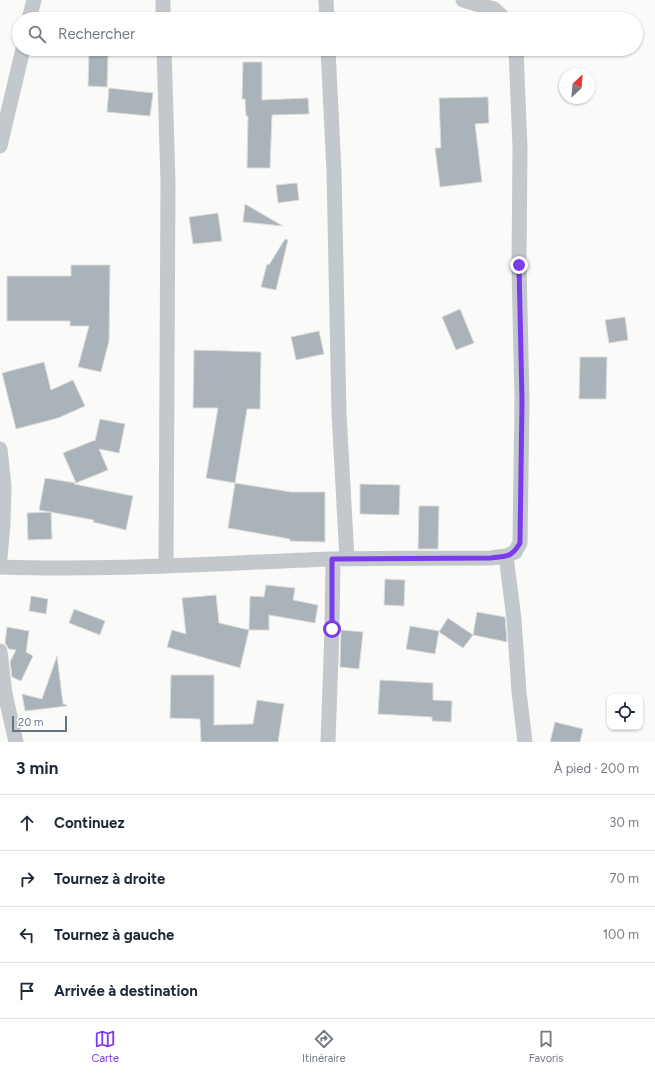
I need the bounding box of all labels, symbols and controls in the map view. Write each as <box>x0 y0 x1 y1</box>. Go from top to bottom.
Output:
search box <box>12 12 643 56</box>
icon: search <box>26 23 48 45</box>
text: Rechercher <box>58 25 135 43</box>
north arrow <box>559 68 595 104</box>
route end <box>510 256 528 274</box>
route start <box>323 620 341 638</box>
map controls <box>607 694 643 730</box>
button: locate <box>607 694 643 730</box>
scale bar <box>12 714 67 733</box>
text: 20 m <box>18 716 43 729</box>
text: 3 min <box>16 758 58 778</box>
text: À pied · 200 m <box>554 761 639 776</box>
icon: ahead <box>16 812 38 834</box>
text: Continuez <box>54 814 125 832</box>
text: 30 m <box>609 815 639 830</box>
icon: right <box>16 868 38 890</box>
text: Tournez à droite <box>54 870 165 888</box>
text: 70 m <box>609 871 639 886</box>
icon: left <box>16 924 38 946</box>
text: Tournez à gauche <box>54 926 174 944</box>
text: 100 m <box>603 927 639 942</box>
icon: arrive <box>16 980 38 1002</box>
text: Arrivée à destination <box>54 982 198 1000</box>
tab: Carte <box>92 1028 119 1065</box>
tab: Itinéraire <box>302 1028 346 1065</box>
tab: Favoris <box>529 1028 563 1065</box>

